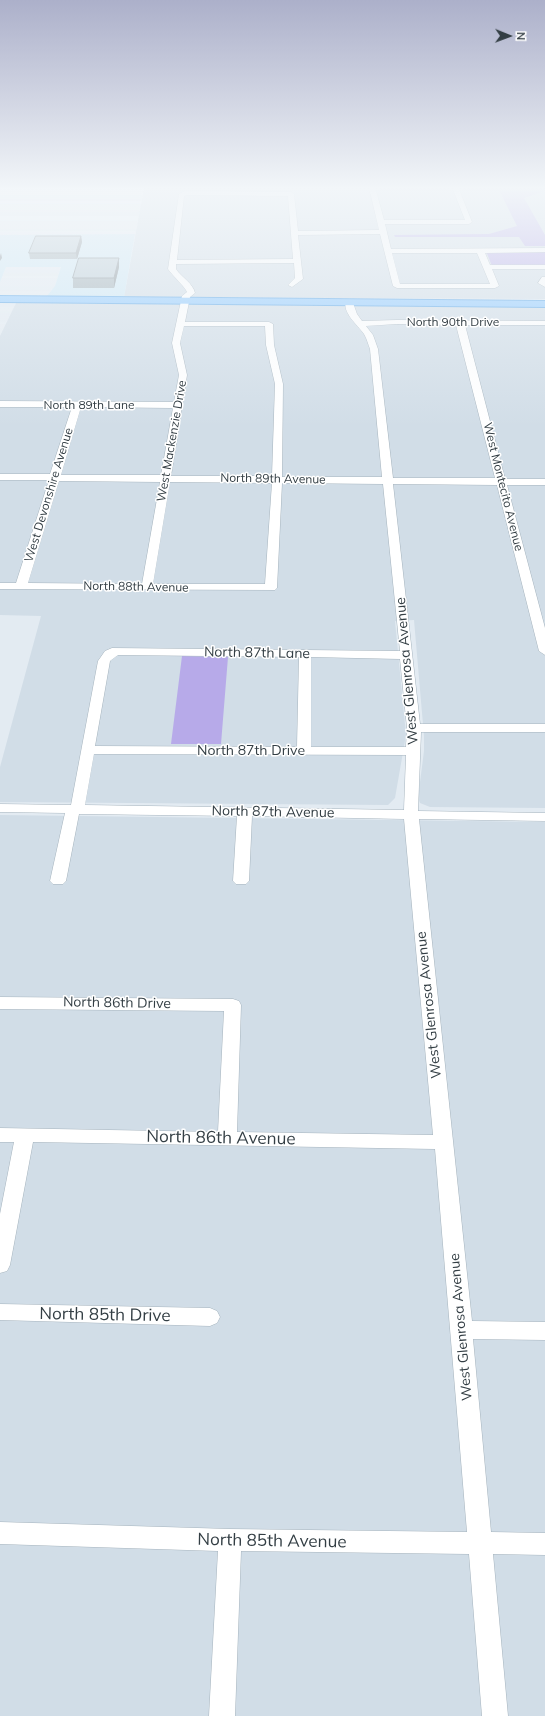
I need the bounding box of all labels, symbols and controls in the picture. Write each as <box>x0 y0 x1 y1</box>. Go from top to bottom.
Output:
north arrow <box>489 16 529 56</box>
text: N <box>514 32 528 40</box>
street label: North 90th Drive <box>407 315 499 329</box>
street label: West Mackenzie Drive <box>154 379 190 503</box>
street label: North 89th Lane <box>44 398 134 412</box>
street label: West Montecito Avenue <box>480 421 526 553</box>
street label: West Devonshire Avenue <box>22 426 76 564</box>
street label: North 89th Avenue <box>220 471 326 487</box>
street label: North 88th Avenue <box>83 579 189 595</box>
street label: West Glenrosa Avenue <box>392 597 422 745</box>
street label: North 87th Lane <box>204 644 310 662</box>
street label: North 87th Drive <box>197 743 305 759</box>
street label: North 87th Avenue <box>211 803 335 821</box>
street label: West Glenrosa Avenue <box>413 931 445 1079</box>
street label: North 86th Drive <box>63 994 171 1012</box>
street label: North 86th Avenue <box>146 1126 296 1150</box>
street label: West Glenrosa Avenue <box>446 1253 476 1401</box>
street label: North 85th Drive <box>39 1304 171 1326</box>
street label: North 85th Avenue <box>197 1529 347 1553</box>

